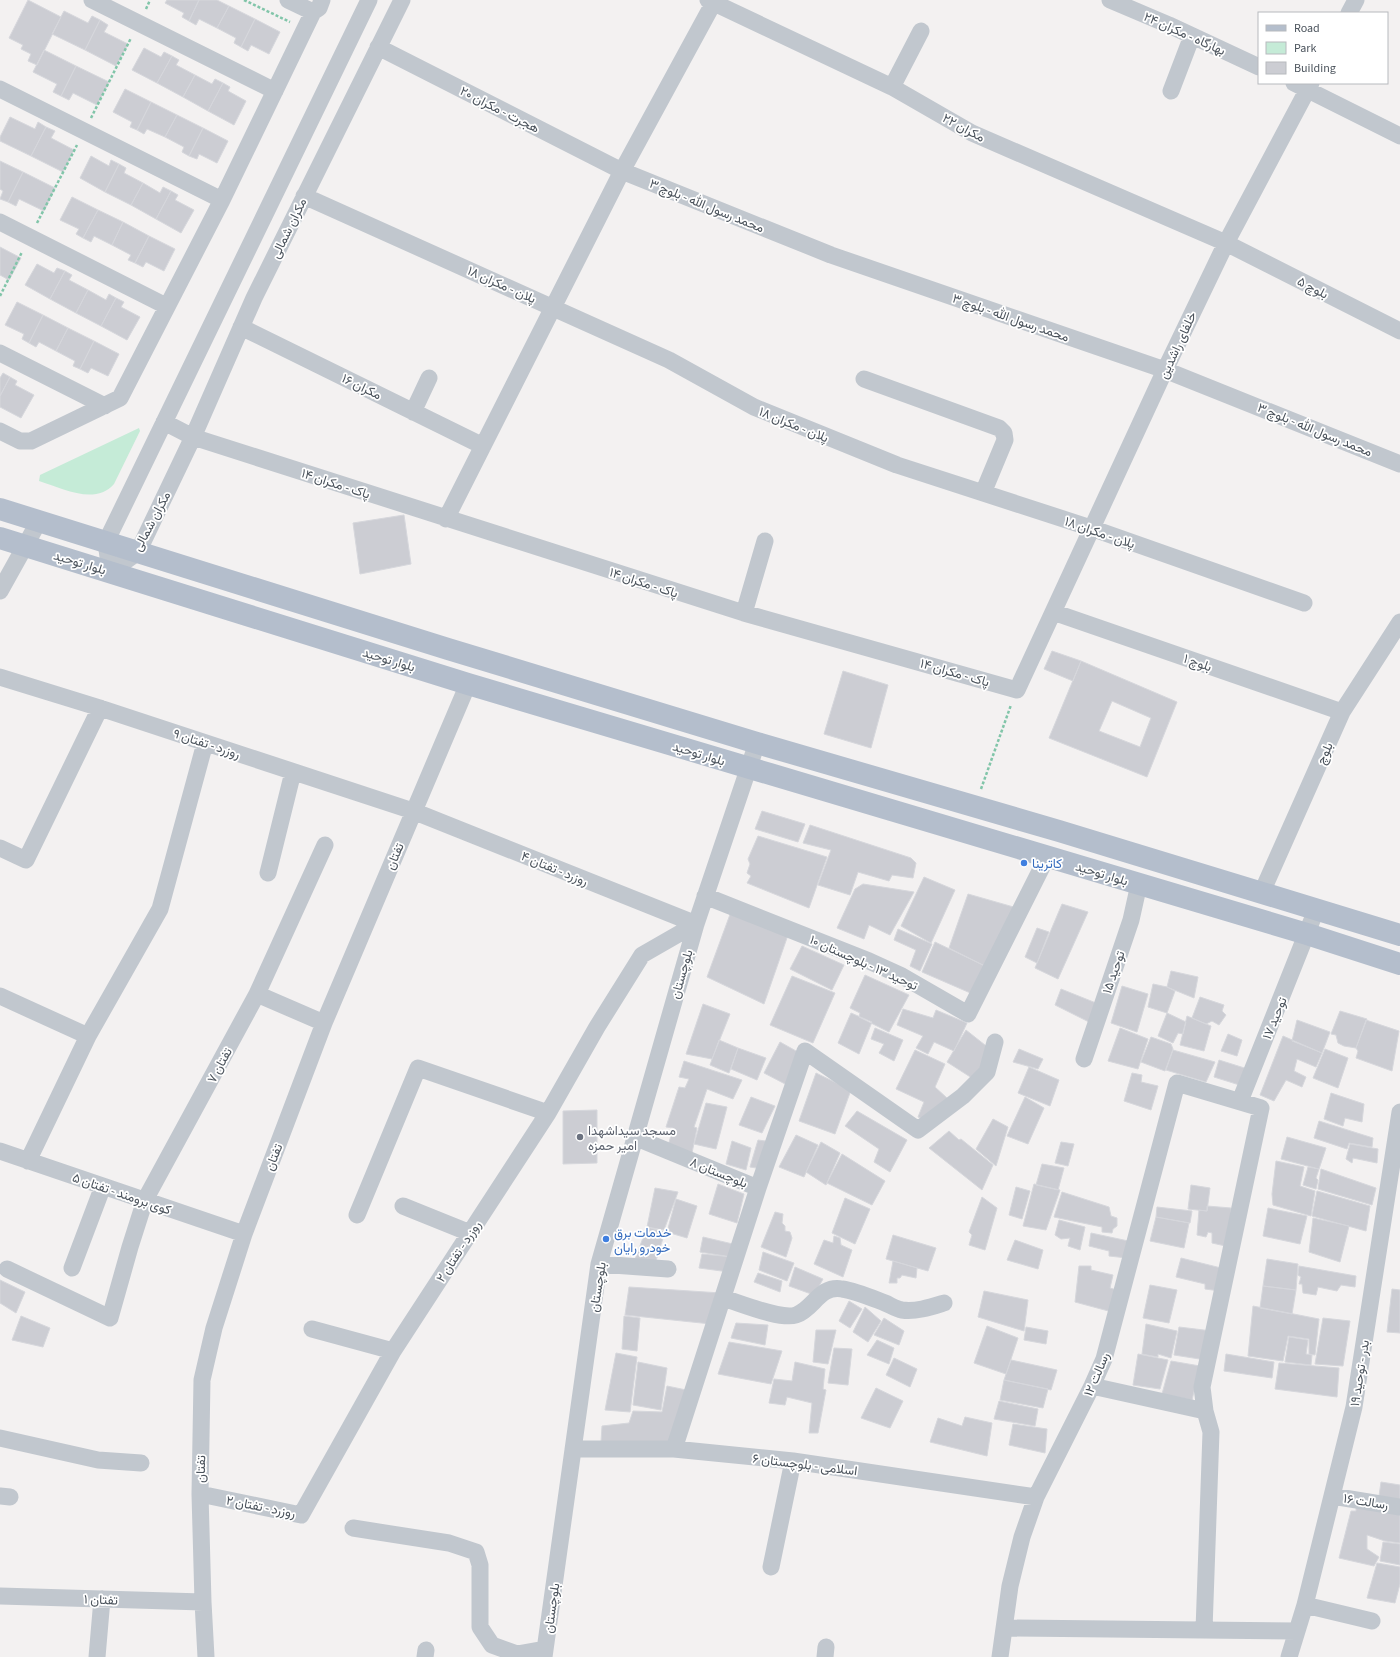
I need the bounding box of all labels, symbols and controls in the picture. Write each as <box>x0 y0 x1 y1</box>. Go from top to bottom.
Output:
street label: بهارگاه - مکران ۲۴ <box>1141 8 1228 60</box>
legend <box>1258 12 1388 84</box>
text: Road <box>1294 20 1320 37</box>
text: Park <box>1294 40 1316 57</box>
text: Building <box>1294 60 1336 77</box>
street label: هجرت - مکران ۲۰ <box>457 82 542 138</box>
street label: مکران ۲۲ <box>939 109 988 147</box>
street label: محمد رسول الله - بلوچ ۳ <box>647 175 767 237</box>
street label: مکران شمالی <box>266 195 311 262</box>
street label: پلان - مکران ۱۸ <box>464 262 539 308</box>
street label: بلوچ ۵ <box>1294 272 1331 303</box>
street label: محمد رسول الله - بلوچ ۳ <box>950 290 1072 346</box>
street label: خلفای راشدین <box>1155 309 1201 382</box>
street label: مکران ۱۶ <box>339 370 385 404</box>
street label: محمد رسول الله - بلوچ ۳ <box>1255 399 1375 461</box>
street label: پلان - مکران ۱۸ <box>756 403 831 447</box>
street label: پاک - مکران ۱۴ <box>299 464 372 504</box>
street label: مکران شمالی <box>129 488 175 555</box>
street label: پلان - مکران ۱۸ <box>1062 512 1137 553</box>
street label: بلوار توحید <box>51 546 108 579</box>
street label: پاک - مکران ۱۴ <box>607 563 680 603</box>
street label: بلوار توحید <box>360 643 417 676</box>
street label: بلوچ ۱ <box>1181 650 1214 676</box>
street label: پاک - مکران ۱۴ <box>918 654 992 691</box>
street label: روزرد - تفتان ۹ <box>171 725 243 763</box>
street label: بلوار توحید <box>670 737 727 770</box>
street label: بلوچ <box>1312 739 1338 767</box>
street label: تفتان <box>381 840 409 873</box>
street label: روزرد - تفتان ۴ <box>518 847 591 891</box>
place label: کاترینا <box>1032 855 1062 873</box>
street label: بلوار توحید <box>1073 857 1130 890</box>
marker: کاترینا <box>1019 858 1029 868</box>
street label: توحید ۱۳ - بلوچستان ۱۰ <box>807 931 921 995</box>
street label: بلوچستان <box>666 947 698 1001</box>
street label: توحید ۱۵ <box>1098 949 1130 996</box>
street label: توحید ۱۷ <box>1258 995 1292 1042</box>
street label: تفتان ۷ <box>203 1045 237 1086</box>
place label: مسجد سیداشهدا امیر حمزه <box>588 1122 676 1155</box>
marker: مسجد سیداشهدا امیر حمزه <box>575 1132 585 1142</box>
street label: تفتان <box>261 1141 287 1173</box>
street label: بلوچستان ۸ <box>687 1153 750 1193</box>
street label: کوی برومند - تفتان ۵ <box>70 1169 174 1219</box>
street label: روزرد - تفتان ۲ <box>432 1217 486 1286</box>
place label: خدمات برق خودرو رایان <box>614 1224 672 1257</box>
marker: خدمات برق خودرو رایان <box>601 1234 611 1244</box>
street label: بلوچستان <box>585 1261 611 1314</box>
street label: بدر - توحید ۱۹ <box>1346 1338 1374 1408</box>
street label: رسالت ۱۲ <box>1080 1350 1114 1399</box>
street label: اسلامی - بلوچستان ۶ <box>751 1450 858 1480</box>
street label: تفتان <box>192 1455 210 1483</box>
street label: رسالت ۱۶ <box>1342 1490 1390 1514</box>
street label: روزرد - تفتان ۲ <box>225 1491 297 1523</box>
street label: بلوچستان <box>540 1582 564 1634</box>
street label: تفتان ۱ <box>84 1590 118 1610</box>

